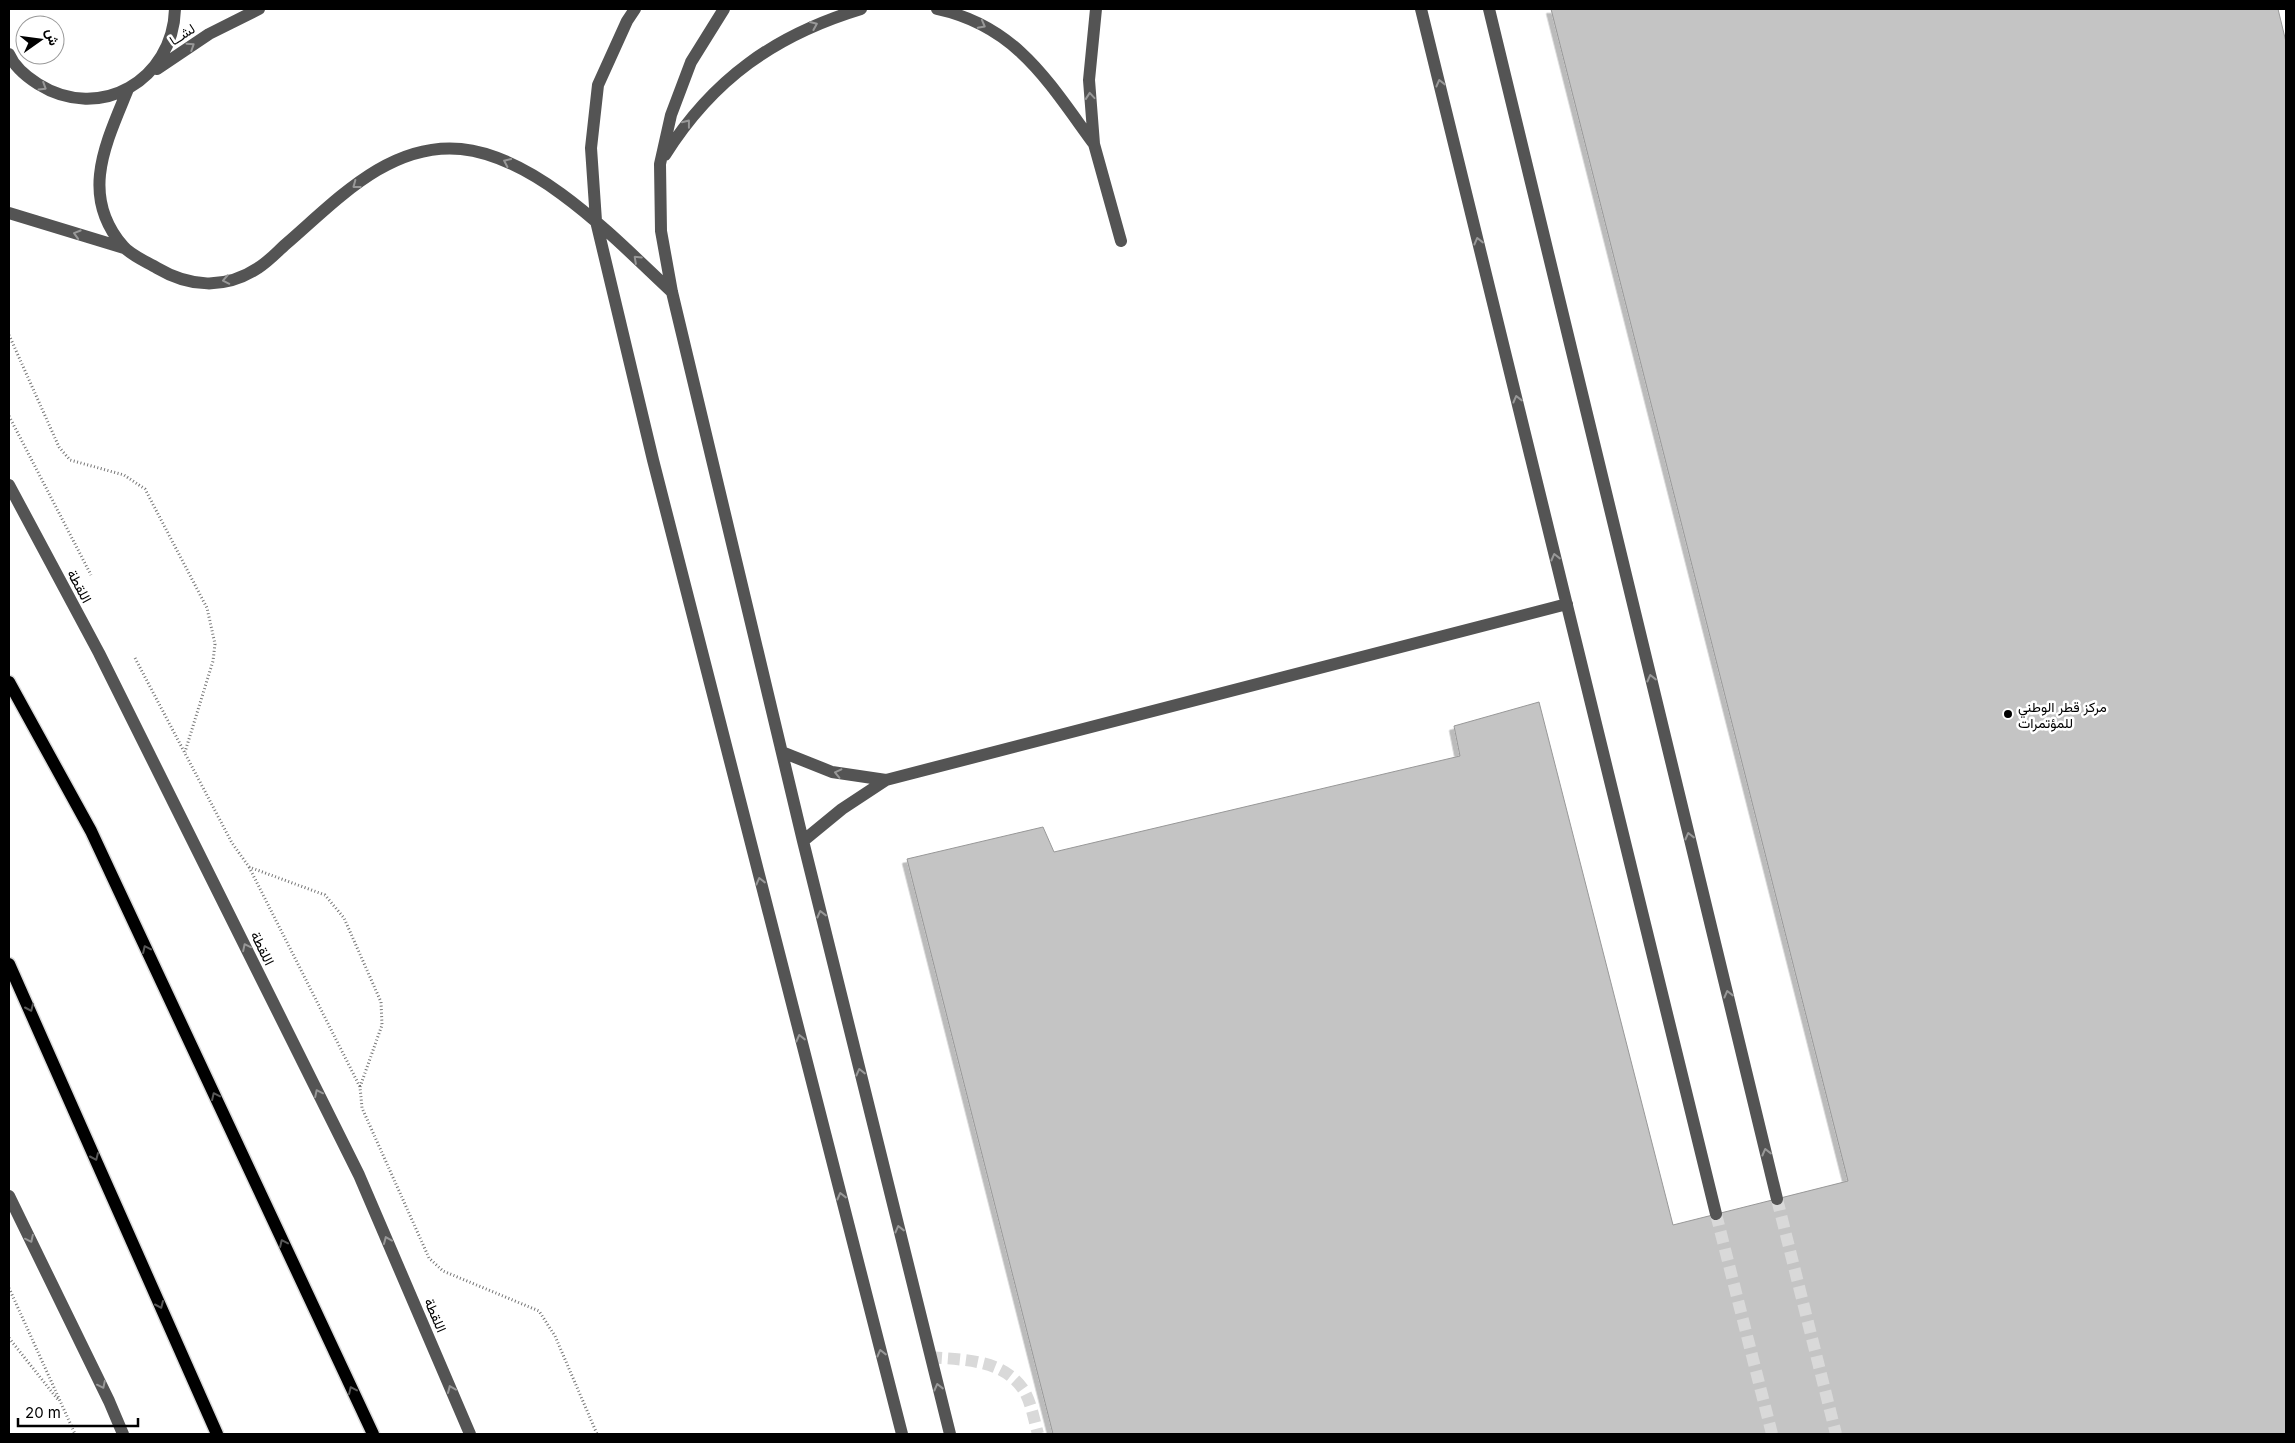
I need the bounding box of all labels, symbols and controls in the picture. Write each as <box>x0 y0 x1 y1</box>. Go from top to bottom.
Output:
north arrow <box>15 15 65 65</box>
street label: لشــا <box>166 19 198 49</box>
one-way arrow <box>977 19 986 29</box>
one-way arrow <box>809 21 818 32</box>
text: ش <box>42 27 63 47</box>
one-way arrow <box>185 43 195 52</box>
one-way arrow <box>1435 79 1445 87</box>
one-way arrow <box>38 81 47 91</box>
one-way arrow <box>1085 92 1096 100</box>
one-way arrow <box>681 120 689 129</box>
one-way arrow <box>503 158 512 169</box>
one-way arrow <box>353 180 362 188</box>
one-way arrow <box>74 229 82 239</box>
one-way arrow <box>1473 236 1484 245</box>
one-way arrow <box>633 256 642 265</box>
one-way arrow <box>222 275 230 285</box>
one-way arrow <box>1512 395 1522 403</box>
one-way arrow <box>1550 552 1561 561</box>
street label: اللقطة <box>64 566 96 606</box>
one-way arrow <box>1646 673 1657 682</box>
place label: مركز قطر الوطني للمؤتمرات <box>2018 698 2107 732</box>
marker: مركز قطر الوطني للمؤتمرات <box>2002 708 2014 720</box>
one-way arrow <box>834 768 843 779</box>
one-way arrow <box>1684 831 1695 840</box>
one-way arrow <box>755 876 766 885</box>
one-way arrow <box>816 910 826 918</box>
street label: اللقطة <box>248 928 278 968</box>
one-way arrow <box>242 944 252 953</box>
one-way arrow <box>142 945 152 954</box>
one-way arrow <box>1723 989 1734 998</box>
one-way arrow <box>23 1003 34 1012</box>
one-way arrow <box>796 1035 806 1043</box>
one-way arrow <box>855 1067 866 1076</box>
one-way arrow <box>314 1089 324 1098</box>
one-way arrow <box>210 1092 221 1101</box>
one-way arrow <box>1761 1147 1772 1156</box>
one-way arrow <box>89 1152 100 1161</box>
one-way arrow <box>836 1192 846 1200</box>
one-way arrow <box>894 1225 905 1234</box>
one-way arrow <box>24 1234 34 1243</box>
one-way arrow <box>383 1236 394 1245</box>
one-way arrow <box>279 1239 290 1248</box>
street label: اللقطة <box>421 1295 451 1335</box>
one-way arrow <box>154 1300 165 1309</box>
one-way arrow <box>876 1349 887 1358</box>
one-way arrow <box>95 1380 106 1389</box>
one-way arrow <box>933 1383 944 1391</box>
one-way arrow <box>447 1385 457 1394</box>
one-way arrow <box>348 1386 359 1395</box>
scale bar <box>18 1396 138 1428</box>
text: 20 m <box>25 1403 61 1422</box>

